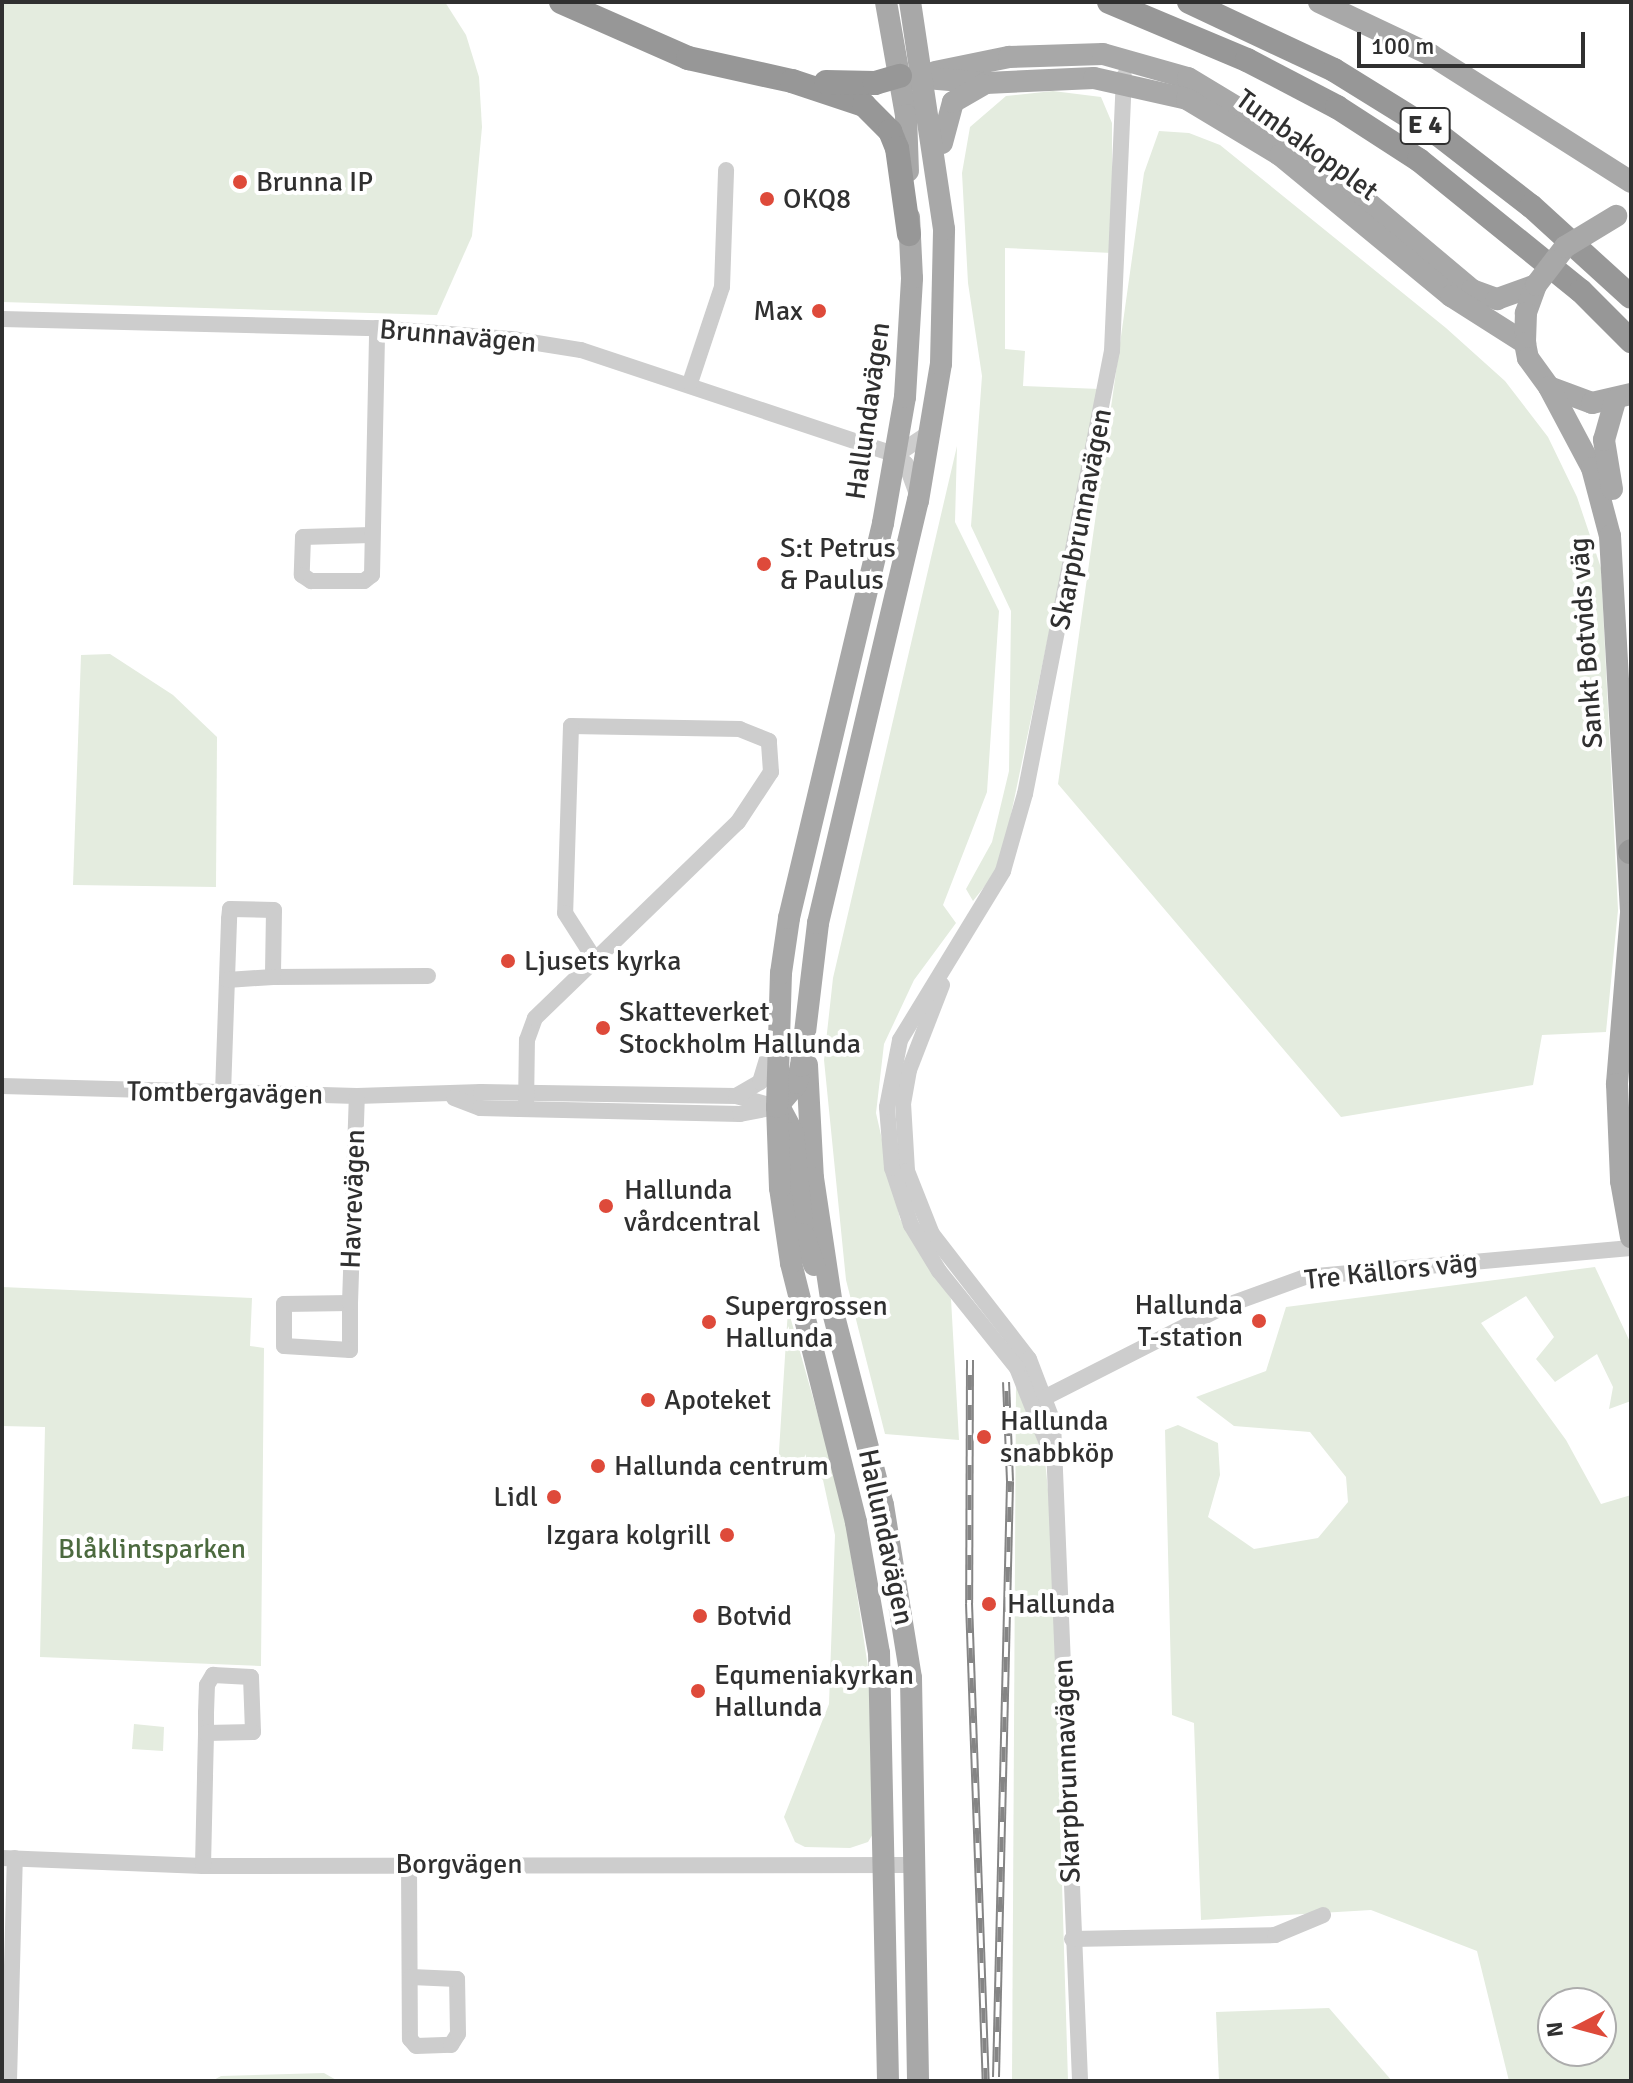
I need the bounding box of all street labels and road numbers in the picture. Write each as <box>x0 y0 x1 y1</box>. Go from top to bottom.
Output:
street label: Tumbakopplet <box>1229 82 1385 208</box>
road number: E 4 <box>1399 104 1451 148</box>
street label: Brunnavägen <box>378 312 538 360</box>
street label: Hallundavägen <box>839 320 897 502</box>
street label: Skarpbrunnavägen <box>1043 406 1119 632</box>
street label: Sankt Botvids väg <box>1562 537 1610 749</box>
street label: Tomtbergavägen <box>127 1074 323 1112</box>
street label: Havrevägen <box>334 1129 372 1269</box>
street label: Tre Källors väg <box>1303 1245 1479 1297</box>
street label: Hallundavägen <box>851 1446 921 1628</box>
street label: Skarpbrunnavägen <box>1046 1658 1088 1884</box>
street label: Borgvägen <box>395 1847 523 1881</box>

